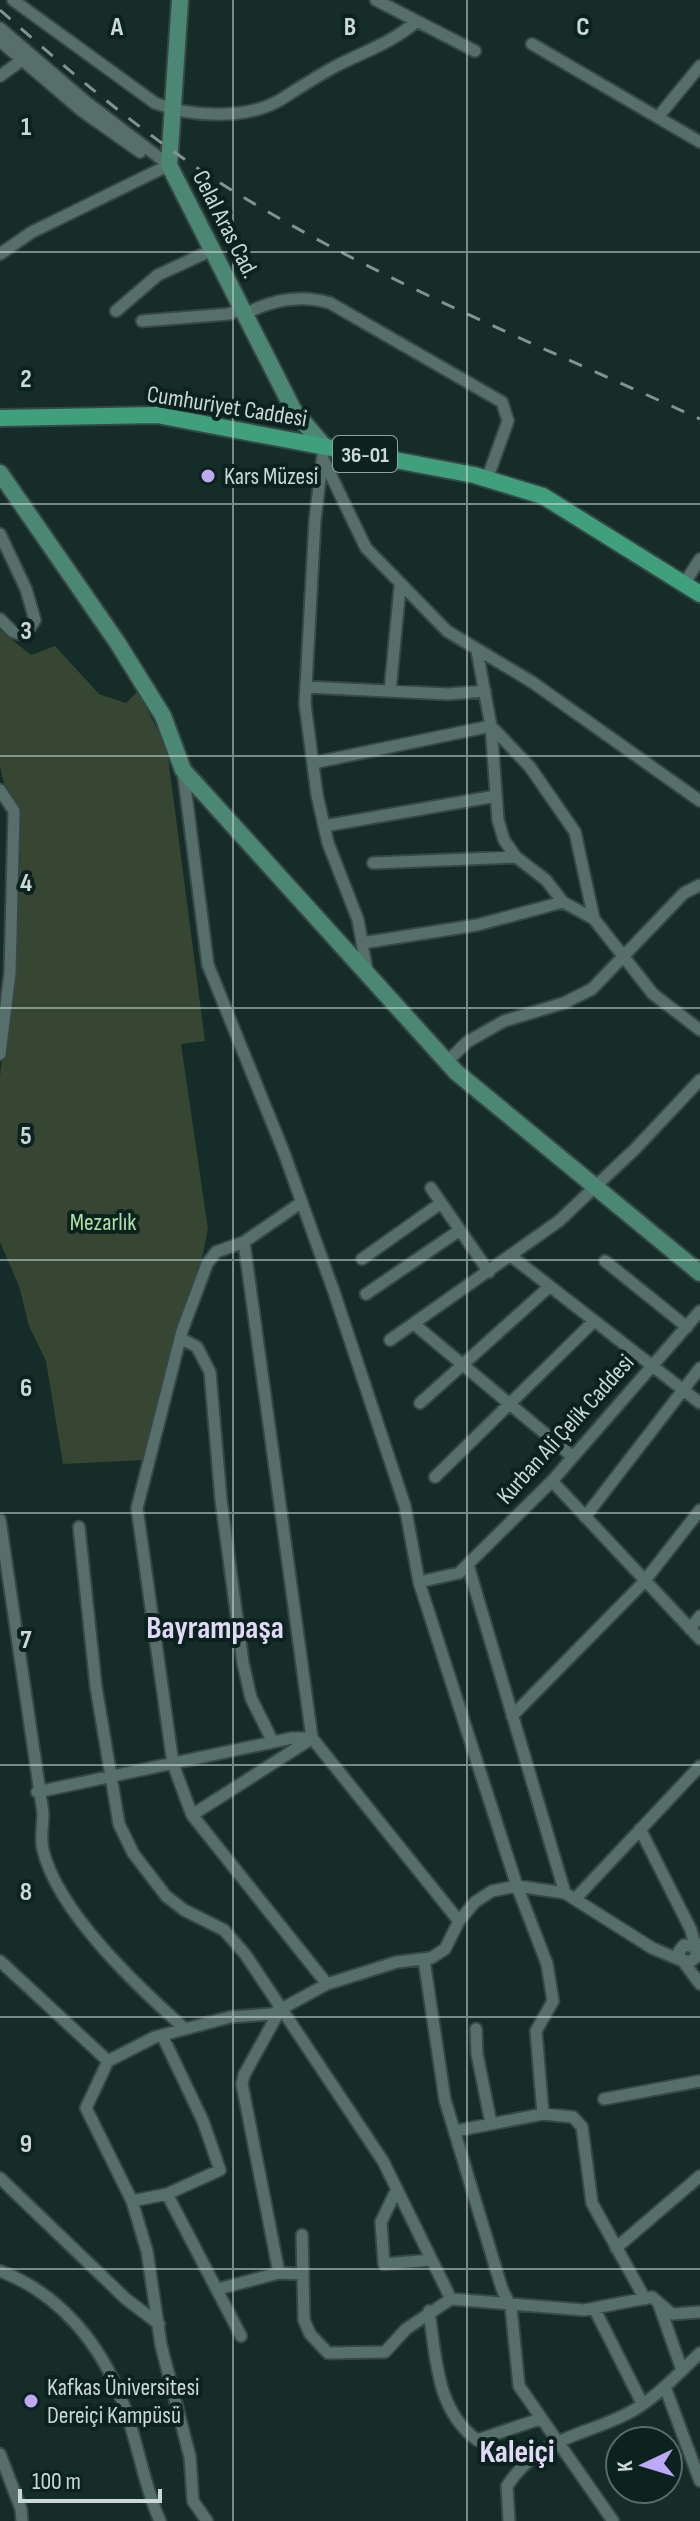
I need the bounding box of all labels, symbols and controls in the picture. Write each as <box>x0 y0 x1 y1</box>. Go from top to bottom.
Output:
text: A <box>110 12 124 43</box>
text: B <box>344 12 356 43</box>
text: C <box>576 12 590 43</box>
text: 1 <box>21 112 31 143</box>
street label: Celal Aras Cad. <box>186 166 265 283</box>
text: 2 <box>20 364 32 395</box>
street label: Cumhuriyet Caddesi <box>145 380 309 433</box>
road number: 36-01 <box>333 436 397 472</box>
place label: Kars Müzesi̇ <box>224 462 318 491</box>
marker: Kars Müzesi̇ <box>199 467 217 485</box>
text: 3 <box>20 616 32 647</box>
text: 4 <box>20 868 32 899</box>
text: 5 <box>20 1121 32 1152</box>
park label: Mezarlık <box>70 1208 136 1237</box>
street label: Kurban Ali Çelik Caddesi <box>491 1349 640 1510</box>
text: 6 <box>20 1373 32 1404</box>
district label: Bayrampaşa <box>146 1609 284 1648</box>
text: 7 <box>20 1625 32 1656</box>
text: 8 <box>20 1877 32 1908</box>
text: 9 <box>20 2129 32 2160</box>
place label: Kafkas Üniversitesi Dereiçi Kampüsü <box>47 2373 200 2430</box>
marker: Kafkas Üniversitesi Dereiçi Kampüsü <box>22 2392 40 2410</box>
north arrow <box>604 2425 684 2505</box>
district label: Kaleiçi <box>479 2433 555 2472</box>
scale bar <box>20 2453 160 2503</box>
text: K <box>612 2460 639 2473</box>
text: 100 m <box>32 2467 81 2496</box>

